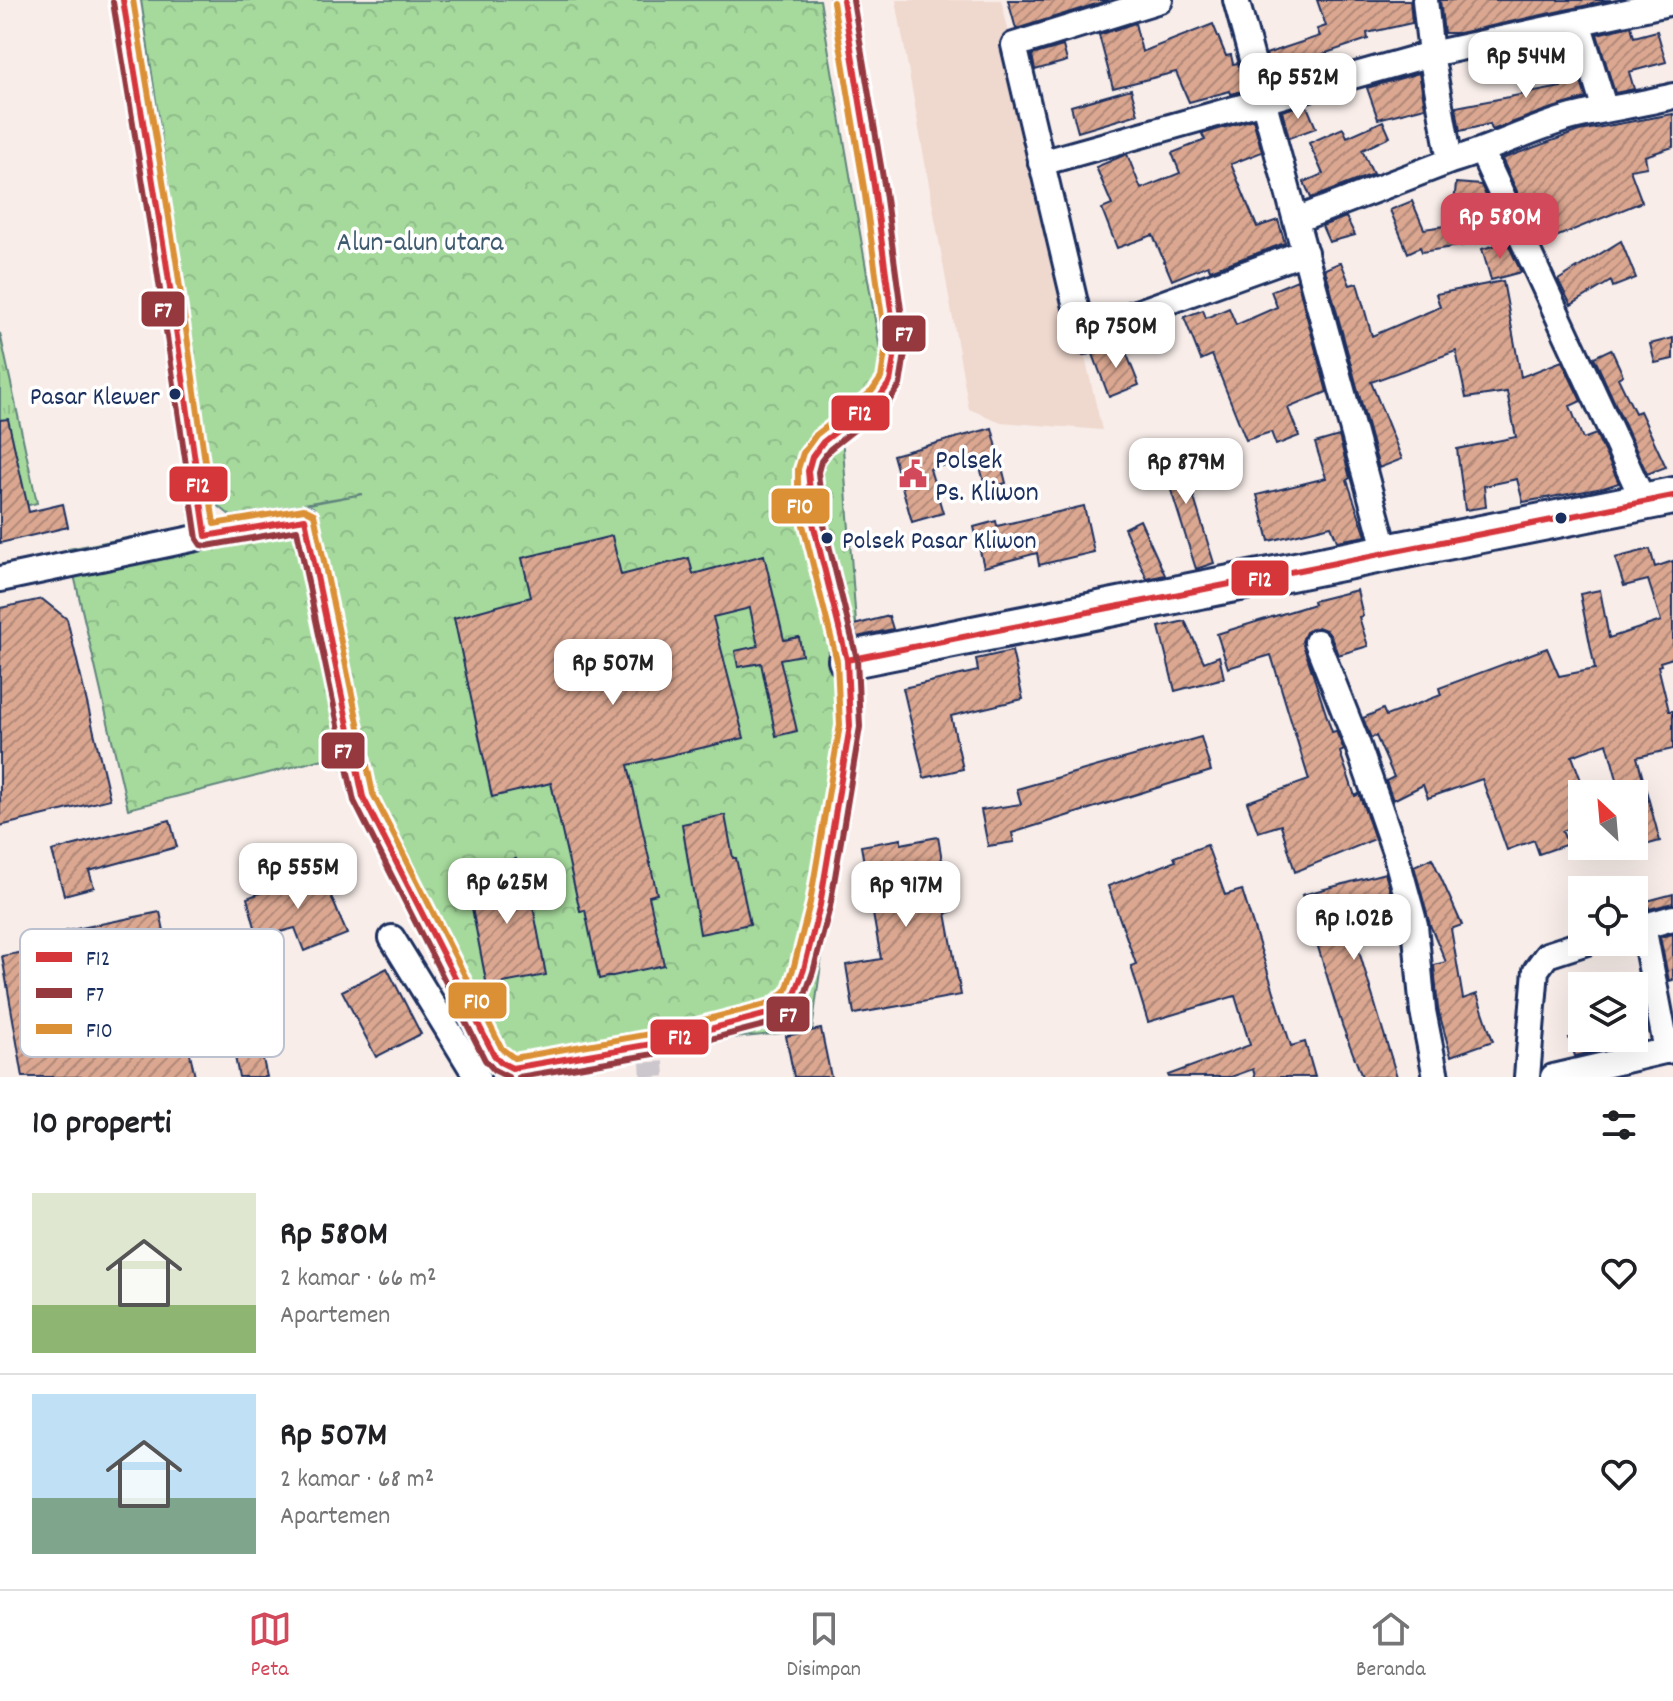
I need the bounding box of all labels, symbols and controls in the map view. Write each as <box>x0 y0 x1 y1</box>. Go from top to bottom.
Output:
pin: Rp 544M <box>1452 32 1600 100</box>
text: Rp 544M <box>1486 39 1566 76</box>
pin: Rp 552M <box>1224 53 1372 121</box>
text: Rp 552M <box>1257 60 1339 97</box>
pin: Rp 580M <box>1426 193 1574 261</box>
text: Rp 580M <box>1459 200 1541 237</box>
park label: Alun-alun utara <box>337 225 504 265</box>
line badge: F7 <box>140 290 186 328</box>
text: F7 <box>154 297 173 328</box>
pin: Rp 750M <box>1042 302 1190 370</box>
text: Rp 750M <box>1075 309 1157 346</box>
line badge: F7 <box>881 314 927 353</box>
text: F7 <box>895 321 914 352</box>
place label: Pasar Klewer <box>30 380 160 417</box>
marker: Pasar Klewer <box>167 386 183 402</box>
line badge: F12 <box>830 394 891 432</box>
text: F12 <box>848 400 872 431</box>
pin: Rp 879M <box>1112 438 1260 506</box>
place label: Polsek Ps. Kliwon <box>935 443 1039 515</box>
text: Rp 879M <box>1147 445 1225 482</box>
public building icon: Polsek Ps. Kliwon <box>898 459 928 489</box>
line badge: F12 <box>168 465 229 503</box>
text: F12 <box>186 472 210 503</box>
line badge: F10 <box>770 487 831 525</box>
text: F10 <box>787 493 813 524</box>
unlabelled marker <box>1553 510 1569 526</box>
place label: Polsek Pasar Kliwon <box>842 524 1037 561</box>
marker: Polsek Pasar Kliwon <box>819 530 835 546</box>
line badge: F12 <box>1230 559 1290 597</box>
text: F12 <box>1248 566 1272 597</box>
pin: Rp 507M <box>539 639 687 707</box>
text: Rp 507M <box>572 646 654 683</box>
line badge: F7 <box>320 731 366 770</box>
text: F7 <box>334 738 353 769</box>
north arrow <box>1568 780 1648 860</box>
map controls <box>1568 780 1648 1052</box>
pin: Rp 555M <box>224 843 372 911</box>
text: Rp 555M <box>257 850 339 887</box>
pin: Rp 625M <box>433 858 581 926</box>
pin: Rp 917M <box>832 861 980 929</box>
text: Rp 625M <box>466 865 548 902</box>
text: Rp 917M <box>869 868 943 905</box>
button: locate <box>1568 876 1648 956</box>
pin: Rp 1.02B <box>1271 894 1437 962</box>
text: Rp 1.02B <box>1315 901 1393 938</box>
legend <box>20 929 284 1057</box>
text: F12 <box>86 945 110 976</box>
button: layers <box>1568 972 1648 1052</box>
text: F7 <box>86 981 104 1012</box>
line badge: F10 <box>447 981 508 1020</box>
text: F10 <box>464 988 490 1019</box>
line badge: F7 <box>765 995 811 1033</box>
text: F7 <box>779 1002 798 1033</box>
text: F10 <box>86 1017 113 1048</box>
line badge: F12 <box>649 1018 710 1056</box>
text: F12 <box>668 1024 692 1055</box>
text: 10 properti <box>32 1101 171 1150</box>
icon: filters <box>1597 1103 1641 1147</box>
text: Rp 580M <box>280 1212 388 1261</box>
icon: home <box>96 1225 192 1321</box>
icon: heart <box>1597 1251 1641 1295</box>
text: 2 kamar · 66 m² <box>280 1261 437 1298</box>
text: Apartemen <box>280 1298 390 1335</box>
text: Rp 507M <box>280 1413 387 1462</box>
icon: home <box>96 1426 192 1522</box>
icon: heart <box>1597 1452 1641 1496</box>
text: 2 kamar · 68 m² <box>280 1462 434 1499</box>
text: Apartemen <box>280 1499 390 1536</box>
tab: Peta <box>248 1607 292 1686</box>
tab: Disimpan <box>787 1607 861 1686</box>
tab: Beranda <box>1356 1607 1425 1686</box>

